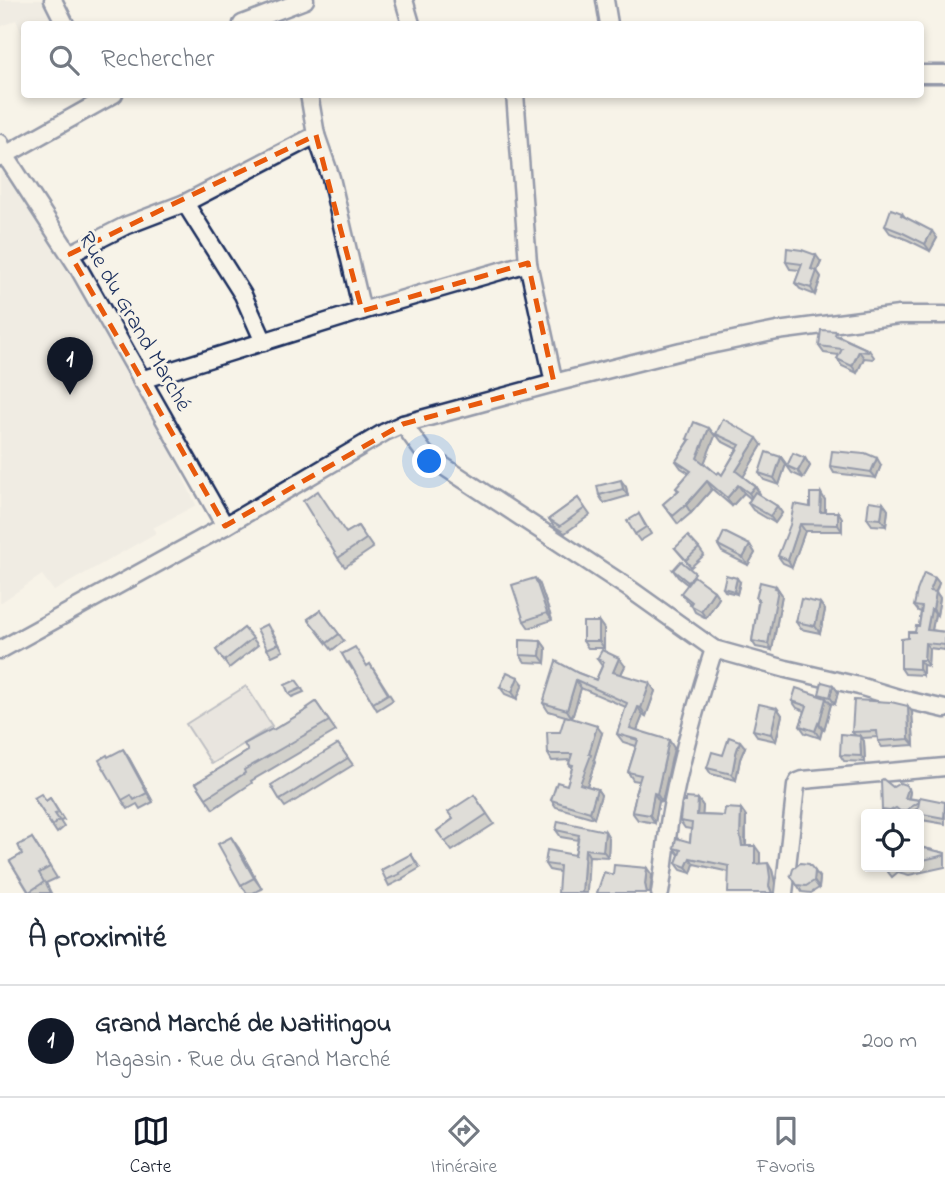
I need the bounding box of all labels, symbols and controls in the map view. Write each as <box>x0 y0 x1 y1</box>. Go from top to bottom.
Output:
search box <box>21 21 924 98</box>
icon: search <box>45 41 83 79</box>
text: Rechercher <box>101 41 214 79</box>
street label: Rue du Grand Marché <box>69 226 199 419</box>
pin: 1 <box>47 337 93 395</box>
your location <box>412 444 446 478</box>
map controls <box>861 809 924 872</box>
button: locate <box>861 809 924 872</box>
text: À proximité <box>28 917 166 961</box>
text: Grand Marché de Natitingou <box>95 1006 391 1044</box>
text: 1 <box>47 1025 55 1058</box>
text: 200 m <box>862 1025 917 1058</box>
text: Magasin · Rue du Grand Marché <box>95 1044 390 1077</box>
tab: Carte <box>130 1112 171 1181</box>
tab: Itinéraire <box>431 1112 497 1181</box>
tab: Favoris <box>756 1112 815 1181</box>

